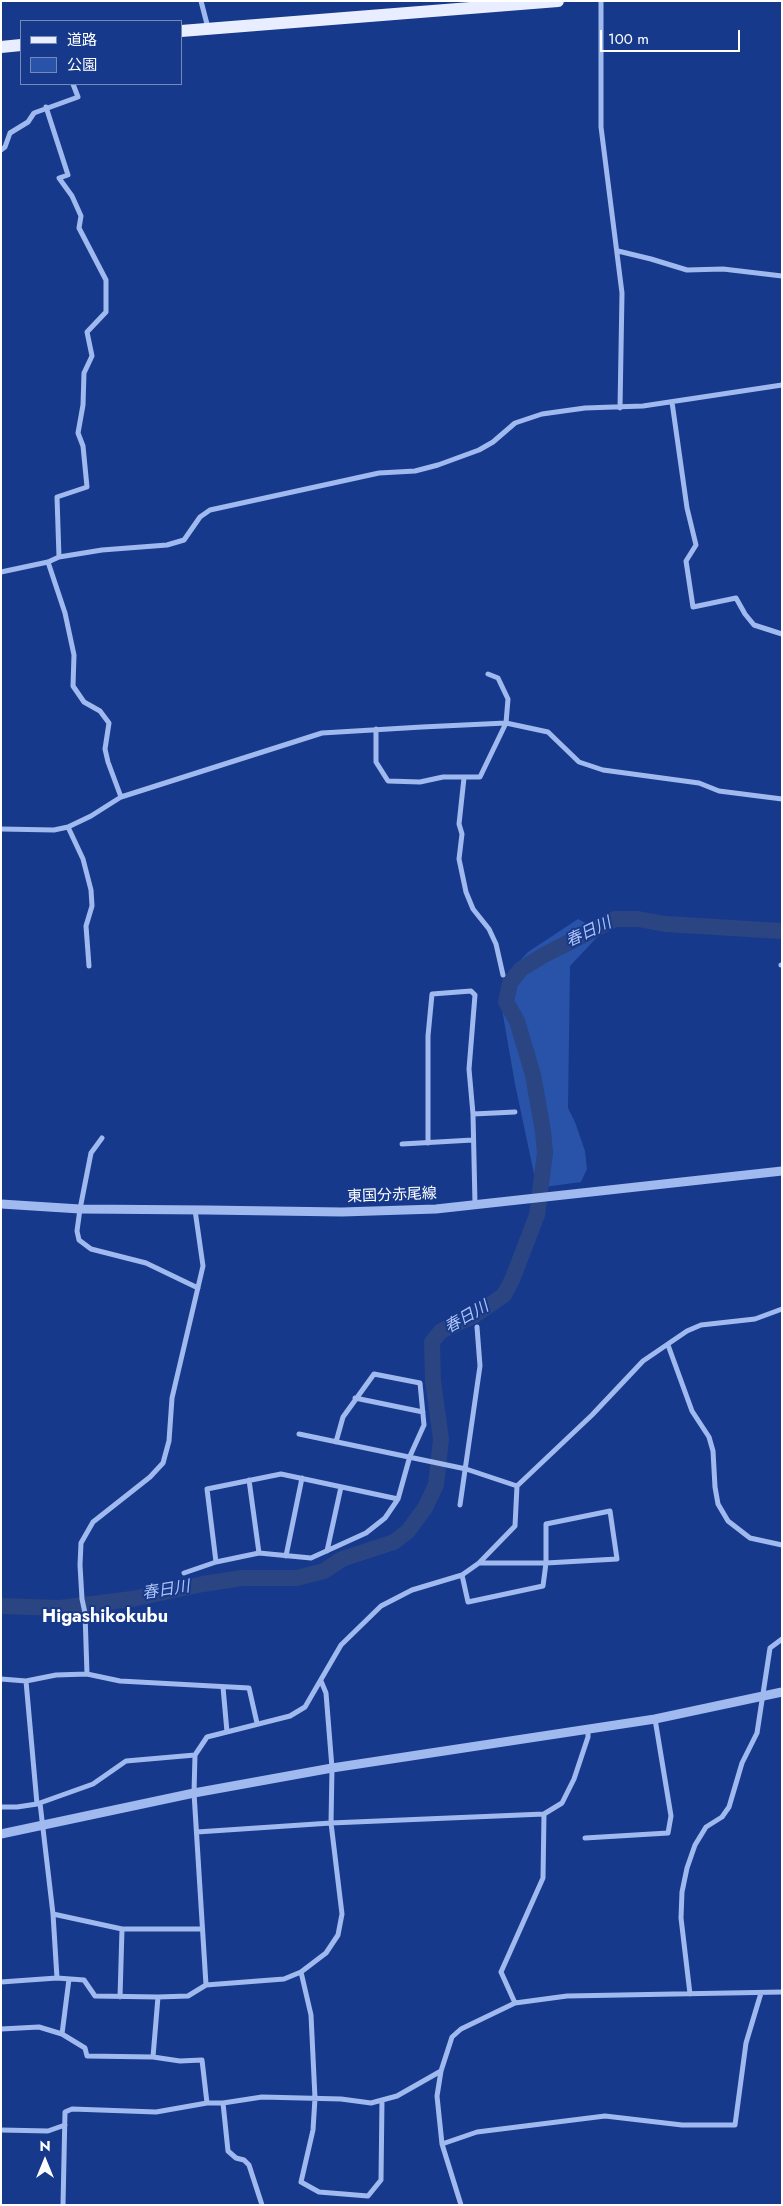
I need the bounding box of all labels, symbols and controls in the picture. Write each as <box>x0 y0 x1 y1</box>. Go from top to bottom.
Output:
legend <box>20 20 182 85</box>
scale bar <box>603 20 743 52</box>
text: 100 m <box>608 28 649 50</box>
text: 道路 <box>67 29 97 51</box>
text: 公園 <box>67 54 97 76</box>
water label: 春日川 <box>563 914 615 952</box>
street label: 東国分赤尾線 <box>347 1185 437 1207</box>
water label: 春日川 <box>441 1298 493 1338</box>
water label: 春日川 <box>141 1578 191 1604</box>
district label: Higashikokubu <box>42 1607 168 1629</box>
north arrow <box>20 2136 70 2186</box>
text: N <box>39 2136 51 2156</box>

